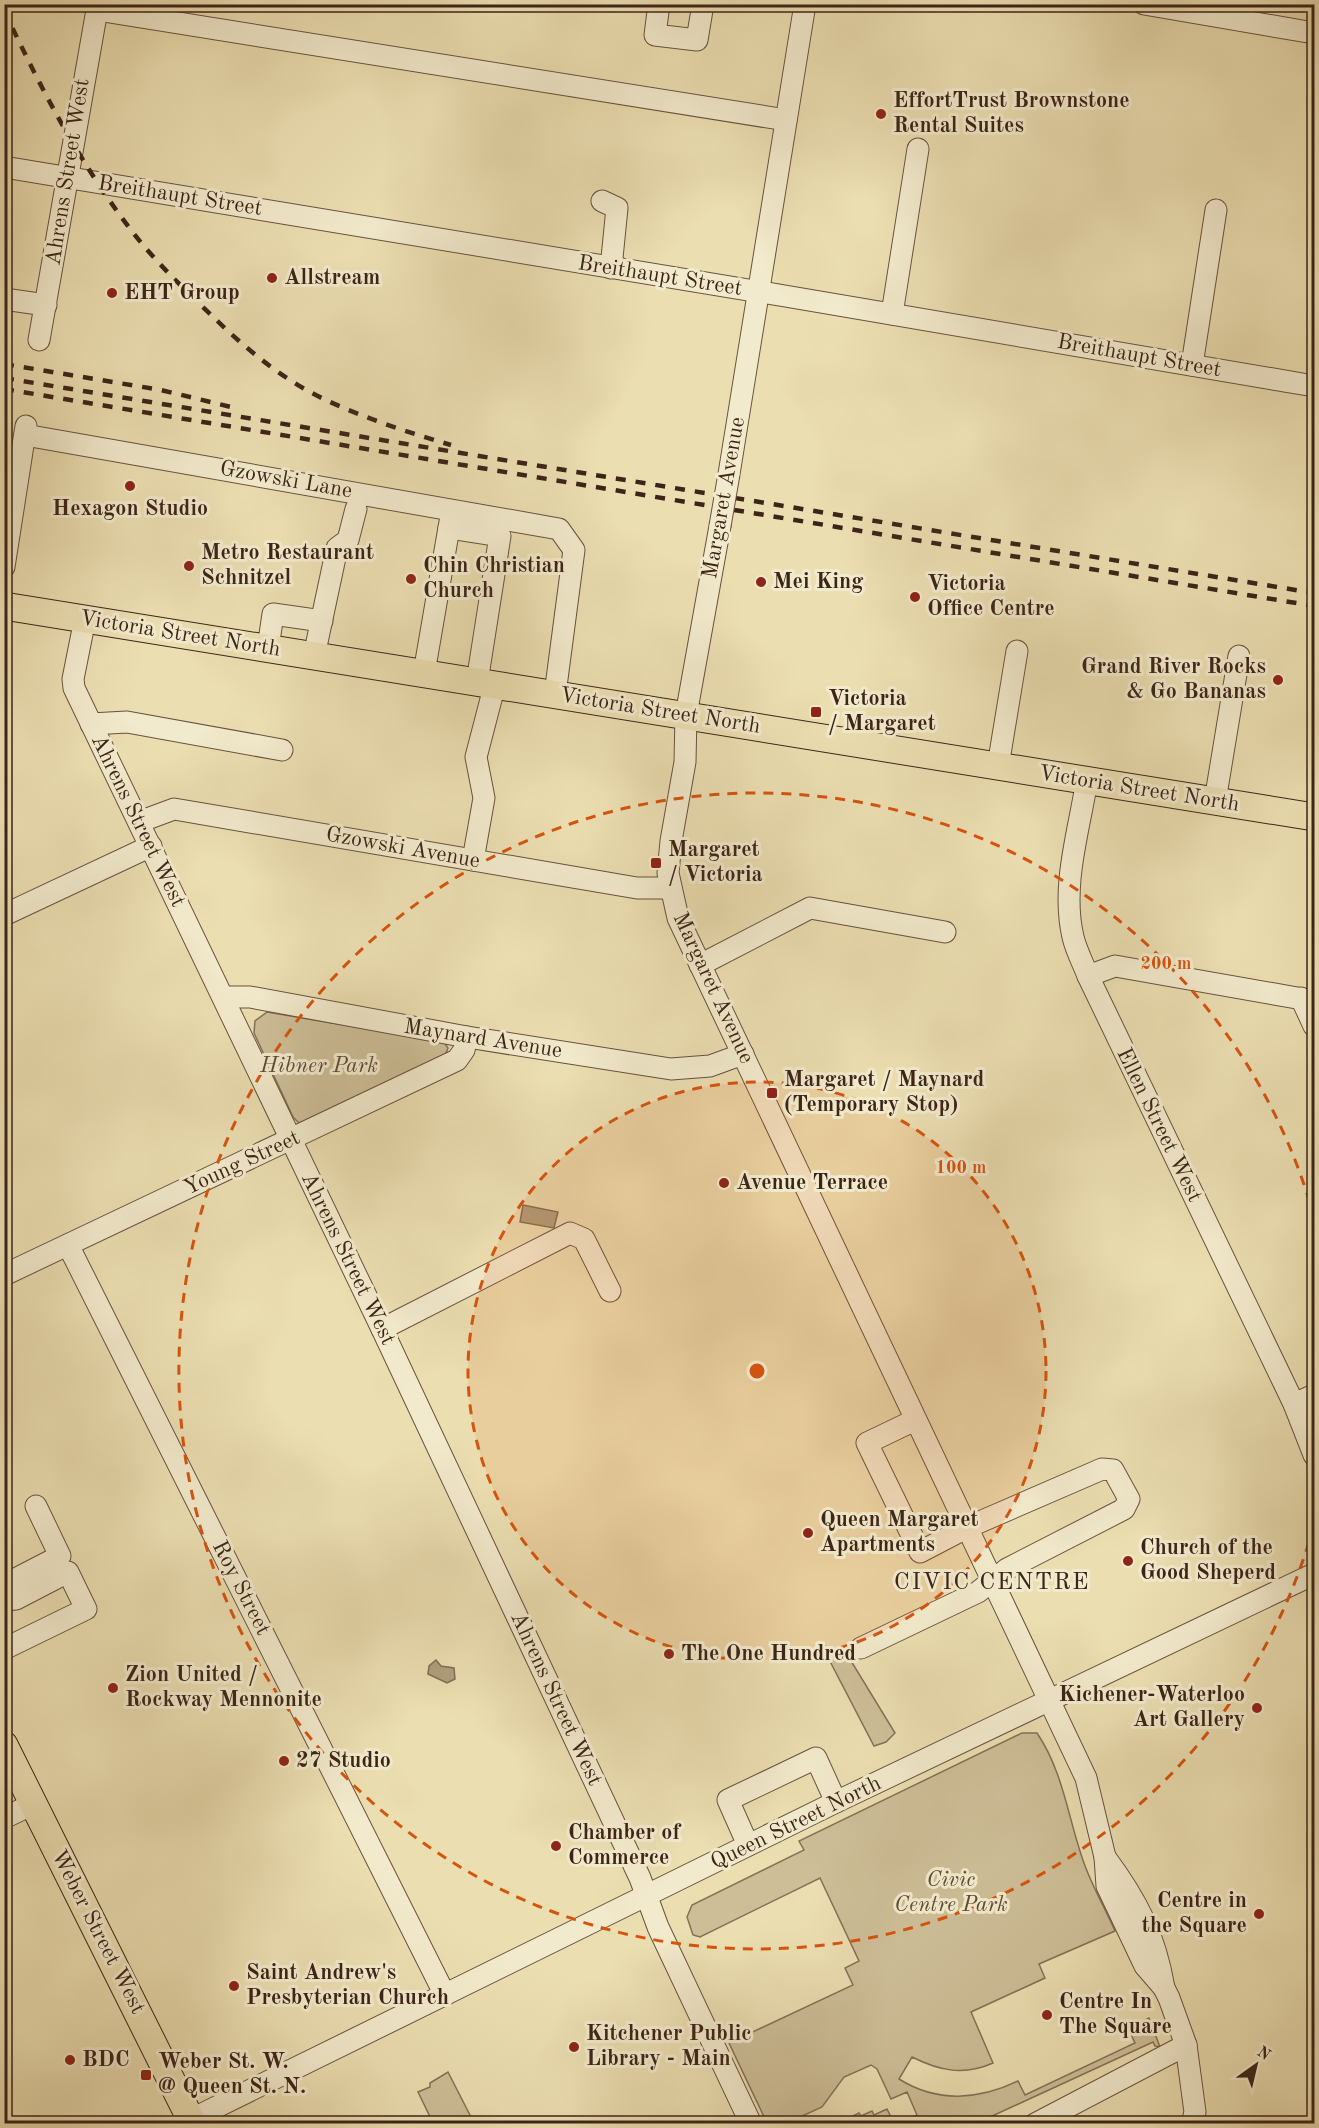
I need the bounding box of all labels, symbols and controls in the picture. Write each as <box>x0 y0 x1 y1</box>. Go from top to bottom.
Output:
street label: Ahrens Street West <box>42 77 94 267</box>
place label: EffortTrust Brownstone Rental Suites <box>893 90 1130 137</box>
marker: EffortTrust Brownstone Rental Suites <box>874 107 888 121</box>
street label: Breithaupt Street <box>96 172 264 220</box>
street label: Breithaupt Street <box>576 252 744 300</box>
place label: Allstream <box>284 267 380 289</box>
marker: Allstream <box>265 271 279 285</box>
place label: EHT Group <box>124 282 240 304</box>
marker: EHT Group <box>105 286 119 300</box>
street label: Breithaupt Street <box>1055 331 1223 381</box>
street label: Margaret Avenue <box>699 415 749 581</box>
street label: Gzowski Lane <box>218 458 354 502</box>
marker: Hexagon Studio <box>123 479 137 493</box>
place label: Hexagon Studio <box>52 498 208 520</box>
place label: Metro Restaurant Schnitzel <box>201 542 374 589</box>
place label: Chin Christian Church <box>423 555 565 602</box>
marker: Metro Restaurant Schnitzel <box>182 559 196 573</box>
place label: Mei King <box>773 571 864 593</box>
marker: Chin Christian Church <box>404 572 418 586</box>
place label: Victoria Office Centre <box>927 573 1055 620</box>
marker: Mei King <box>754 575 768 589</box>
marker: Victoria Office Centre <box>908 590 922 604</box>
street label: Victoria Street North <box>78 607 282 661</box>
place label: Grand River Rocks & Go Bananas <box>1081 656 1266 703</box>
marker: Grand River Rocks & Go Bananas <box>1271 673 1285 687</box>
street label: Victoria Street North <box>558 684 762 738</box>
place label: Victoria / Margaret <box>828 688 936 735</box>
marker: Victoria / Margaret <box>809 705 823 719</box>
street label: Ahrens Street West <box>87 731 189 911</box>
street label: Victoria Street North <box>1037 762 1241 816</box>
street label: Gzowski Avenue <box>324 824 482 872</box>
place label: Margaret / Victoria <box>668 839 763 886</box>
marker: Margaret / Victoria <box>649 856 663 870</box>
street label: Margaret Avenue <box>668 909 758 1067</box>
text: 200 m <box>1141 955 1191 973</box>
street label: Maynard Avenue <box>402 1016 564 1062</box>
street label: Ellen Street West <box>1112 1044 1206 1206</box>
park label: Hibner Park <box>259 1055 378 1077</box>
place label: Margaret / Maynard (Temporary Stop) <box>784 1069 984 1116</box>
marker: Margaret / Maynard (Temporary Stop) <box>765 1086 779 1100</box>
street label: Young Street <box>181 1127 303 1199</box>
text: 100 m <box>936 1159 986 1177</box>
street label: Ahrens Street West <box>297 1169 399 1349</box>
place label: Avenue Terrace <box>736 1172 888 1194</box>
marker: Avenue Terrace <box>717 1176 731 1190</box>
centre of rings <box>747 1361 767 1381</box>
place label: Queen Margaret Apartments <box>820 1509 979 1556</box>
marker: Queen Margaret Apartments <box>801 1526 815 1540</box>
street label: Roy Street <box>208 1537 274 1639</box>
place label: Church of the Good Sheperd <box>1140 1537 1276 1584</box>
marker: Church of the Good Sheperd <box>1121 1554 1135 1568</box>
district label: CIVIC CENTRE <box>894 1571 1090 1595</box>
street label: Ahrens Street West <box>506 1609 606 1789</box>
place label: The One Hundred <box>681 1643 856 1665</box>
marker: The One Hundred <box>662 1647 676 1661</box>
place label: Zion United / Rockway Mennonite <box>125 1664 322 1711</box>
marker: Zion United / Rockway Mennonite <box>106 1681 120 1695</box>
place label: Kichener-Waterloo Art Gallery <box>1059 1684 1245 1731</box>
marker: Kichener-Waterloo Art Gallery <box>1250 1701 1264 1715</box>
place label: 27 Studio <box>296 1750 391 1772</box>
marker: 27 Studio <box>277 1754 291 1768</box>
street label: Queen Street North <box>707 1772 885 1874</box>
place label: Chamber of Commerce <box>568 1822 681 1869</box>
marker: Chamber of Commerce <box>549 1839 563 1853</box>
street label: Weber Street West <box>47 1846 149 2018</box>
park label: Civic Centre Park <box>894 1869 1008 1916</box>
place label: Centre in the Square <box>1142 1890 1247 1937</box>
marker: Centre in the Square <box>1252 1907 1266 1921</box>
place label: Saint Andrew's Presbyterian Church <box>246 1962 449 2009</box>
marker: Saint Andrew's Presbyterian Church <box>227 1979 241 1993</box>
place label: Centre In The Square <box>1059 1991 1172 2038</box>
marker: Centre In The Square <box>1040 2008 1054 2022</box>
place label: Kitchener Public Library - Main <box>586 2023 752 2070</box>
north arrow <box>1226 2035 1286 2095</box>
marker: Kitchener Public Library - Main <box>567 2040 581 2054</box>
text: N <box>1254 2044 1273 2065</box>
place label: BDC <box>82 2049 129 2071</box>
place label: Weber St. W. @ Queen St. N. <box>158 2051 306 2098</box>
marker: BDC <box>63 2053 77 2067</box>
marker: Weber St. W. @ Queen St. N. <box>139 2068 153 2082</box>

